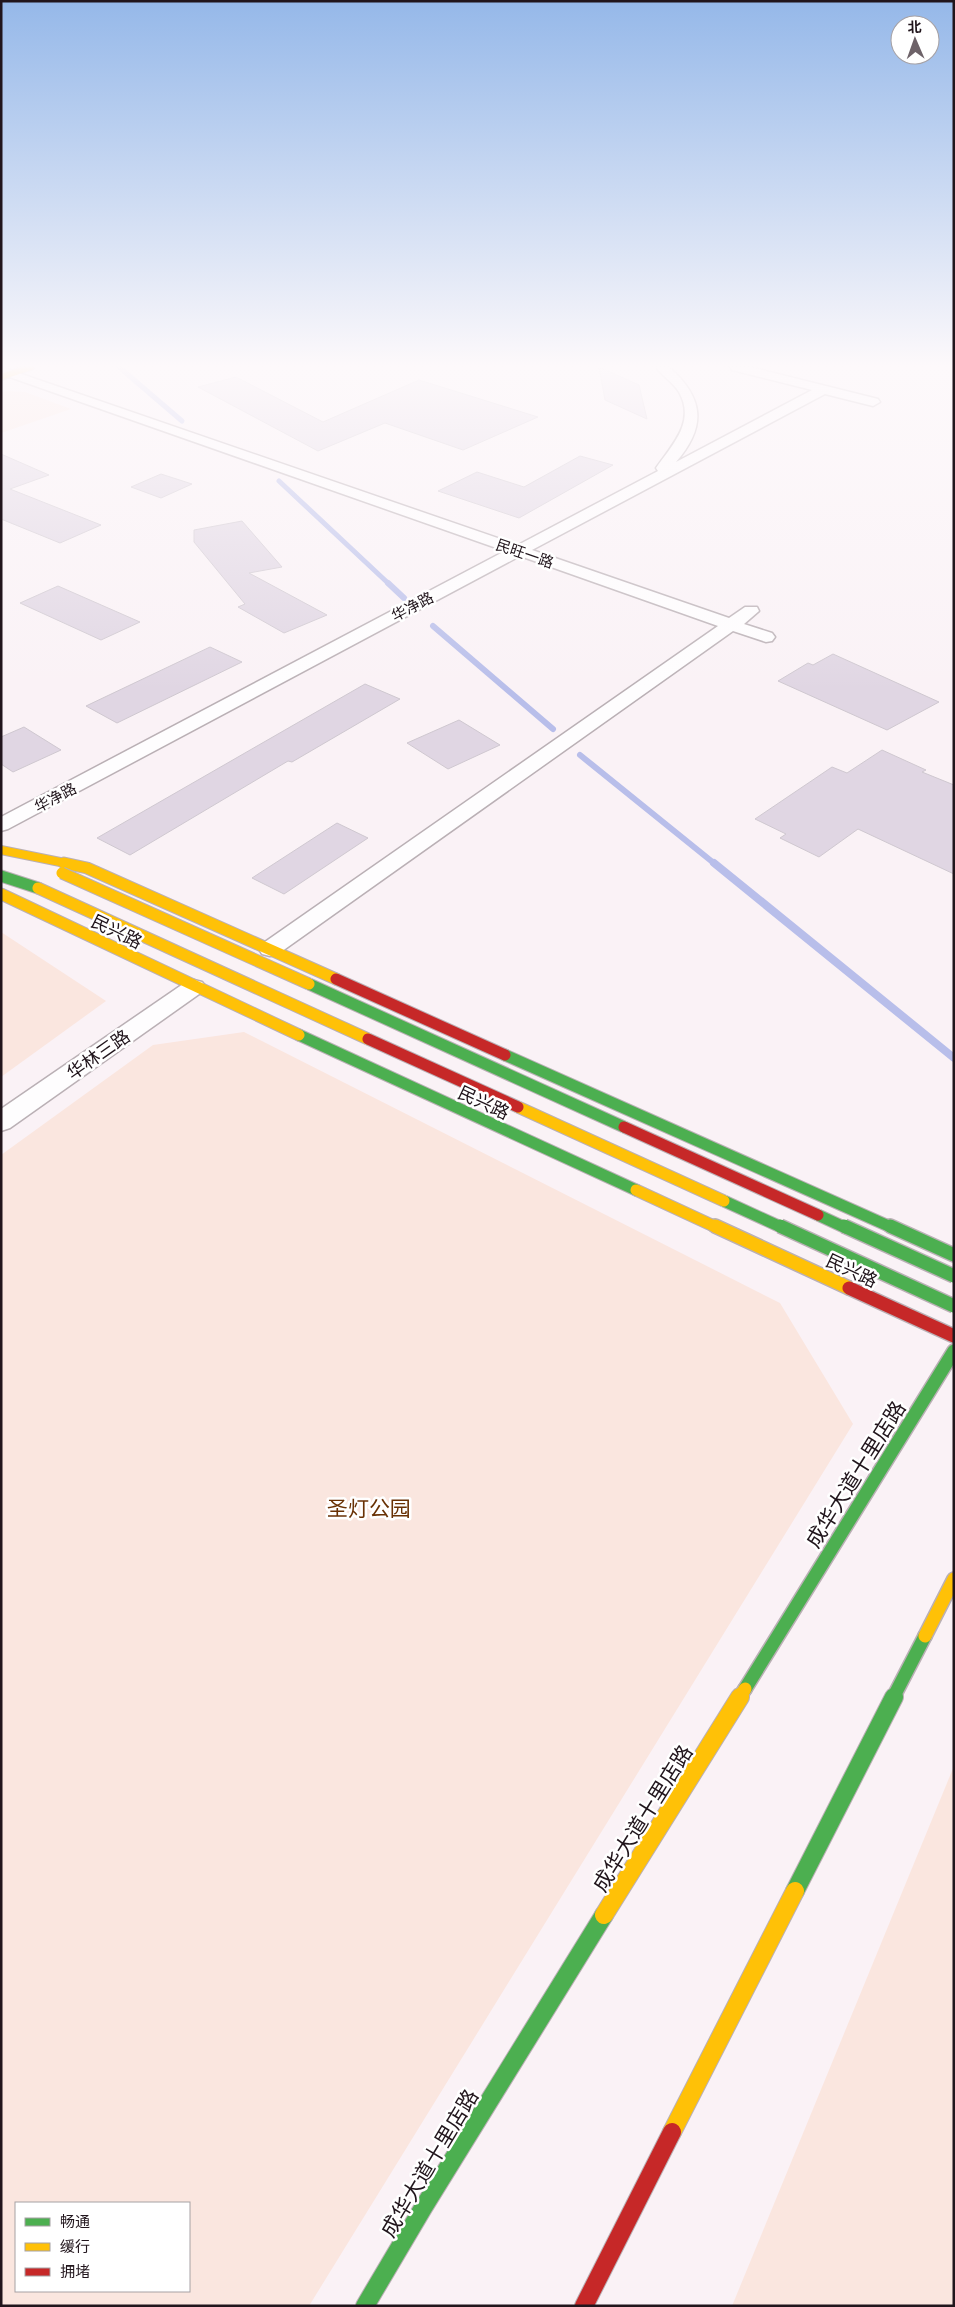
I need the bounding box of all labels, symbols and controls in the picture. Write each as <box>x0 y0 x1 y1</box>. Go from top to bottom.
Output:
north arrow <box>890 15 940 65</box>
text: 北 <box>907 17 922 36</box>
street label: 民旺一路 <box>493 534 557 572</box>
street label: 华净路 <box>387 587 437 625</box>
street label: 华净路 <box>30 778 80 816</box>
street label: 民兴路 <box>87 908 147 954</box>
street label: 华林三路 <box>62 1024 134 1084</box>
street label: 民兴路 <box>454 1080 514 1124</box>
street label: 民兴路 <box>822 1248 882 1292</box>
street label: 成华大道十里店路 <box>799 1395 911 1553</box>
park label: 圣灯公园 <box>327 1494 411 1522</box>
street label: 成华大道十里店路 <box>586 1739 698 1897</box>
street label: 成华大道十里店路 <box>374 2084 484 2242</box>
legend <box>15 2202 190 2292</box>
text: 畅通 <box>60 2211 90 2231</box>
text: 缓行 <box>60 2236 90 2256</box>
text: 拥堵 <box>60 2261 90 2281</box>

